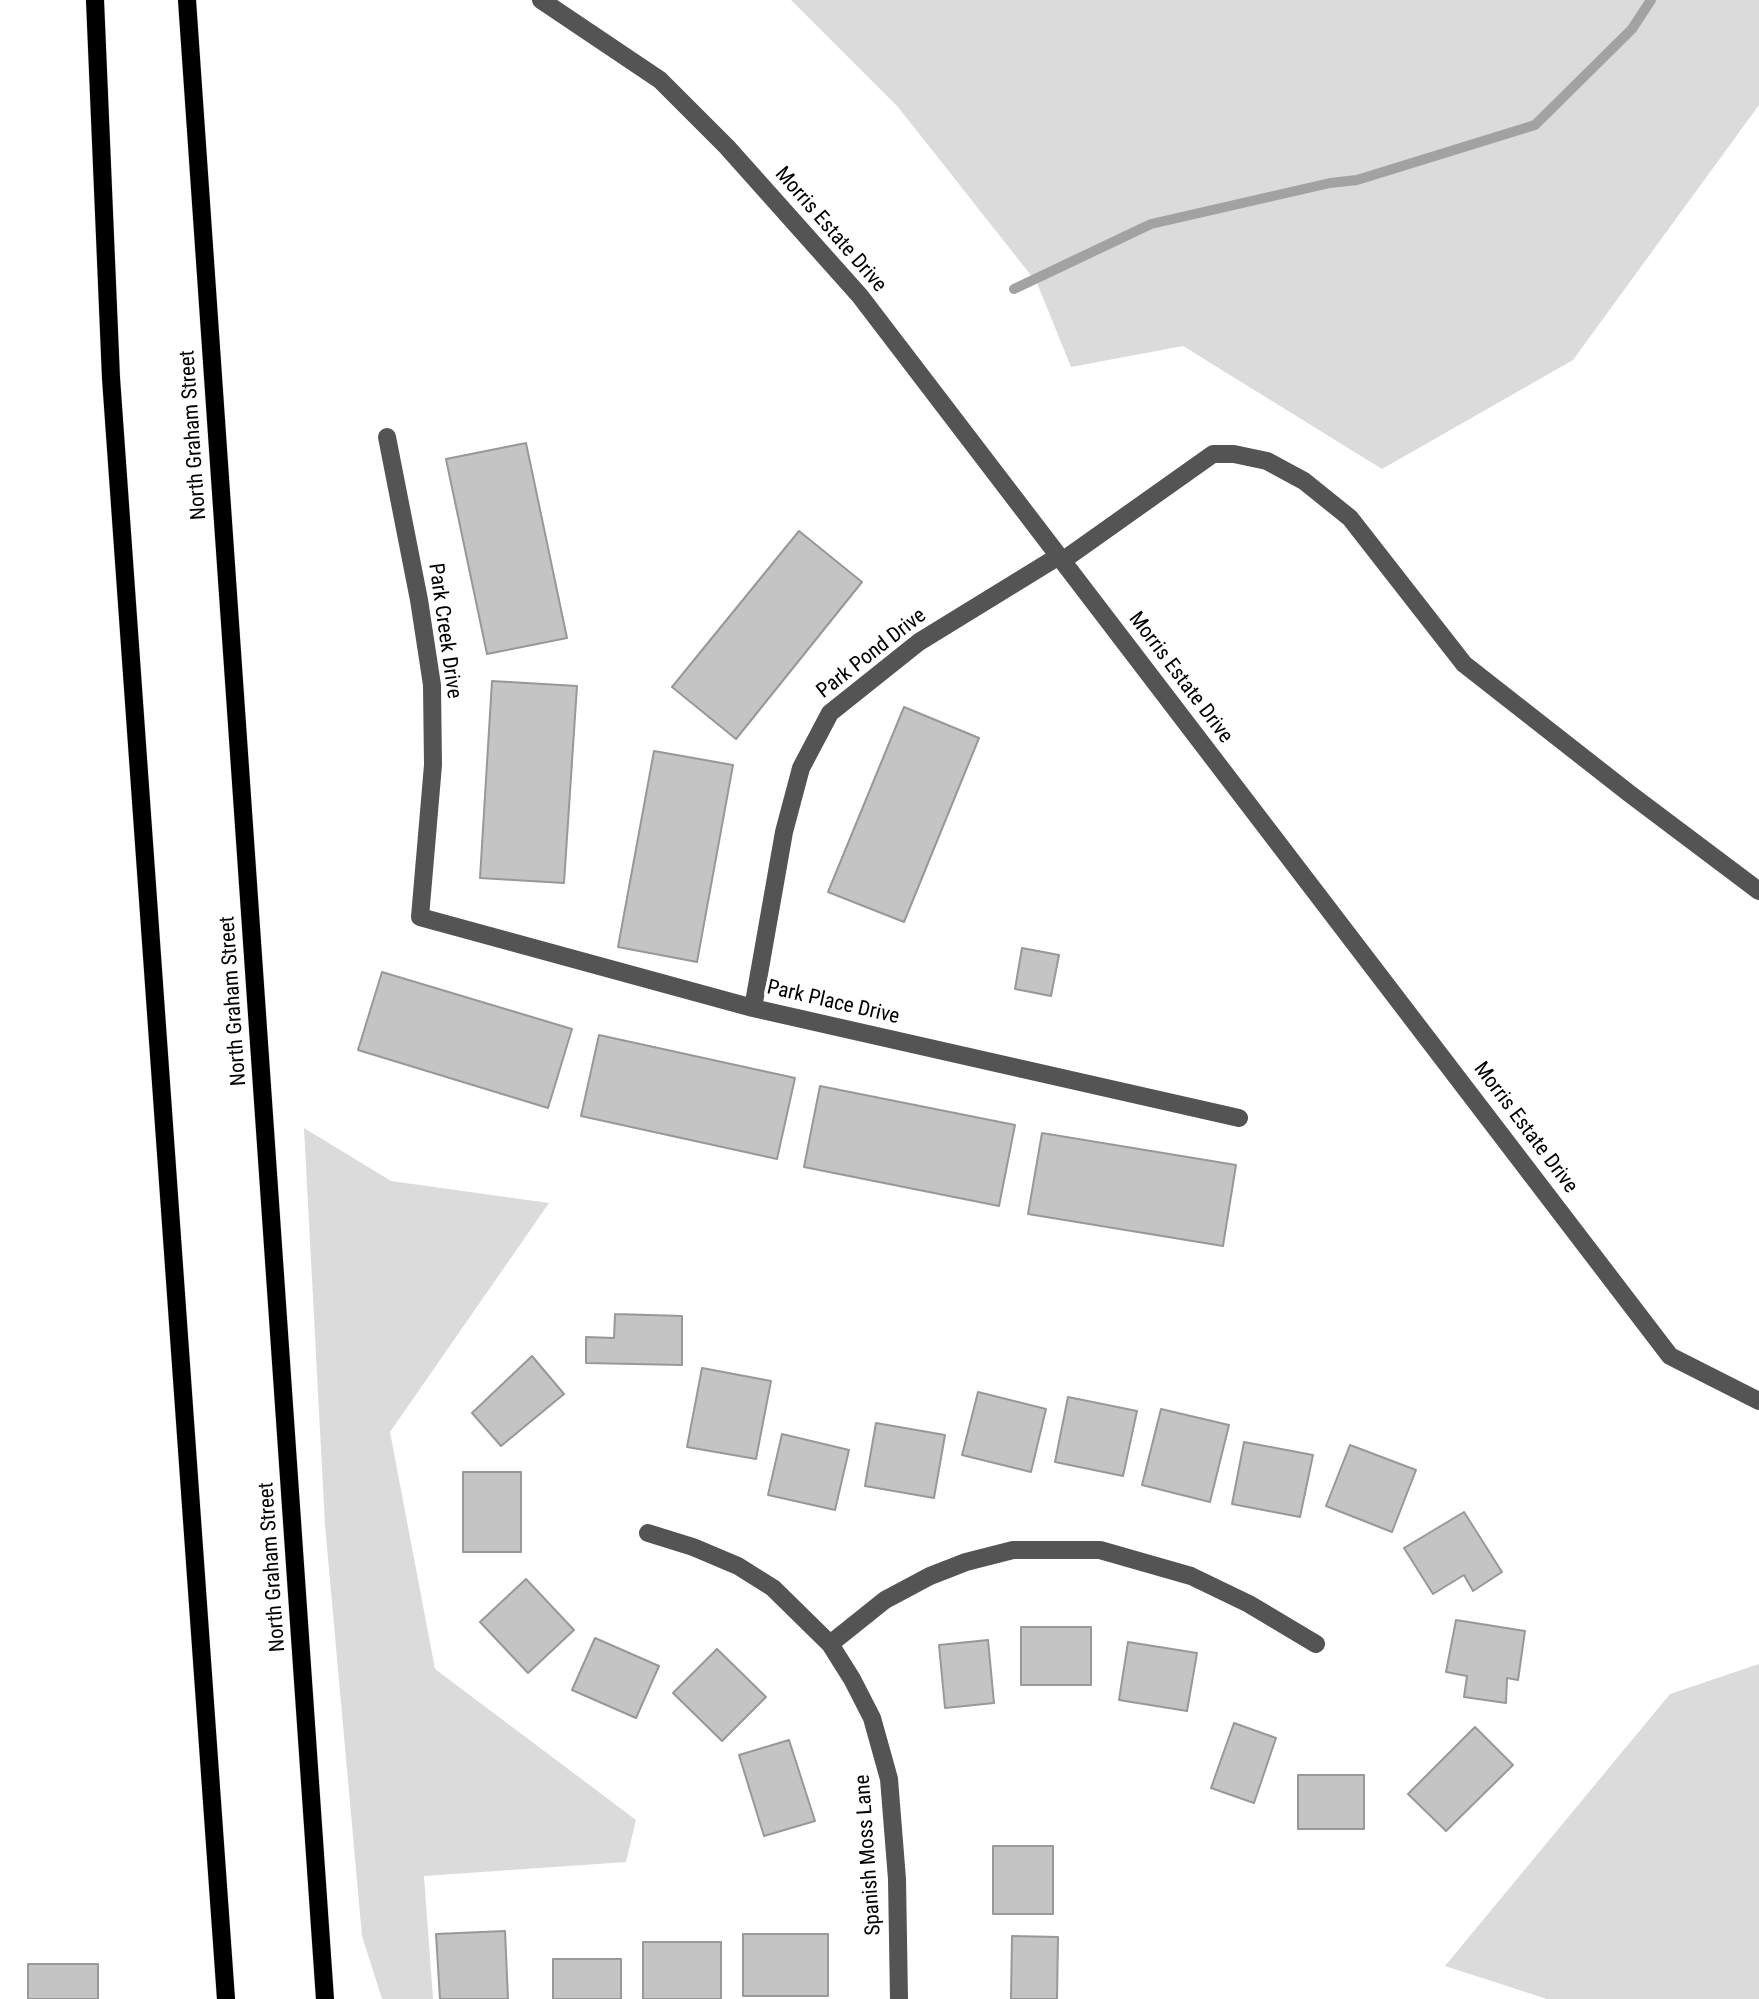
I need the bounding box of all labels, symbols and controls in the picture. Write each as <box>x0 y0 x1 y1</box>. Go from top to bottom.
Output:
street label: Morris Estate Drive <box>769 162 891 298</box>
street label: North Graham Street <box>175 349 213 521</box>
street label: Park Creek Drive <box>422 562 466 700</box>
street label: Park Pond Drive <box>812 604 932 704</box>
street label: Morris Estate Drive <box>1123 608 1237 748</box>
street label: North Graham Street <box>215 915 253 1087</box>
street label: Park Place Drive <box>764 976 902 1030</box>
street label: Morris Estate Drive <box>1468 1058 1582 1198</box>
street label: North Graham Street <box>254 1481 292 1653</box>
street label: Spanish Moss Lane <box>851 1774 887 1936</box>

